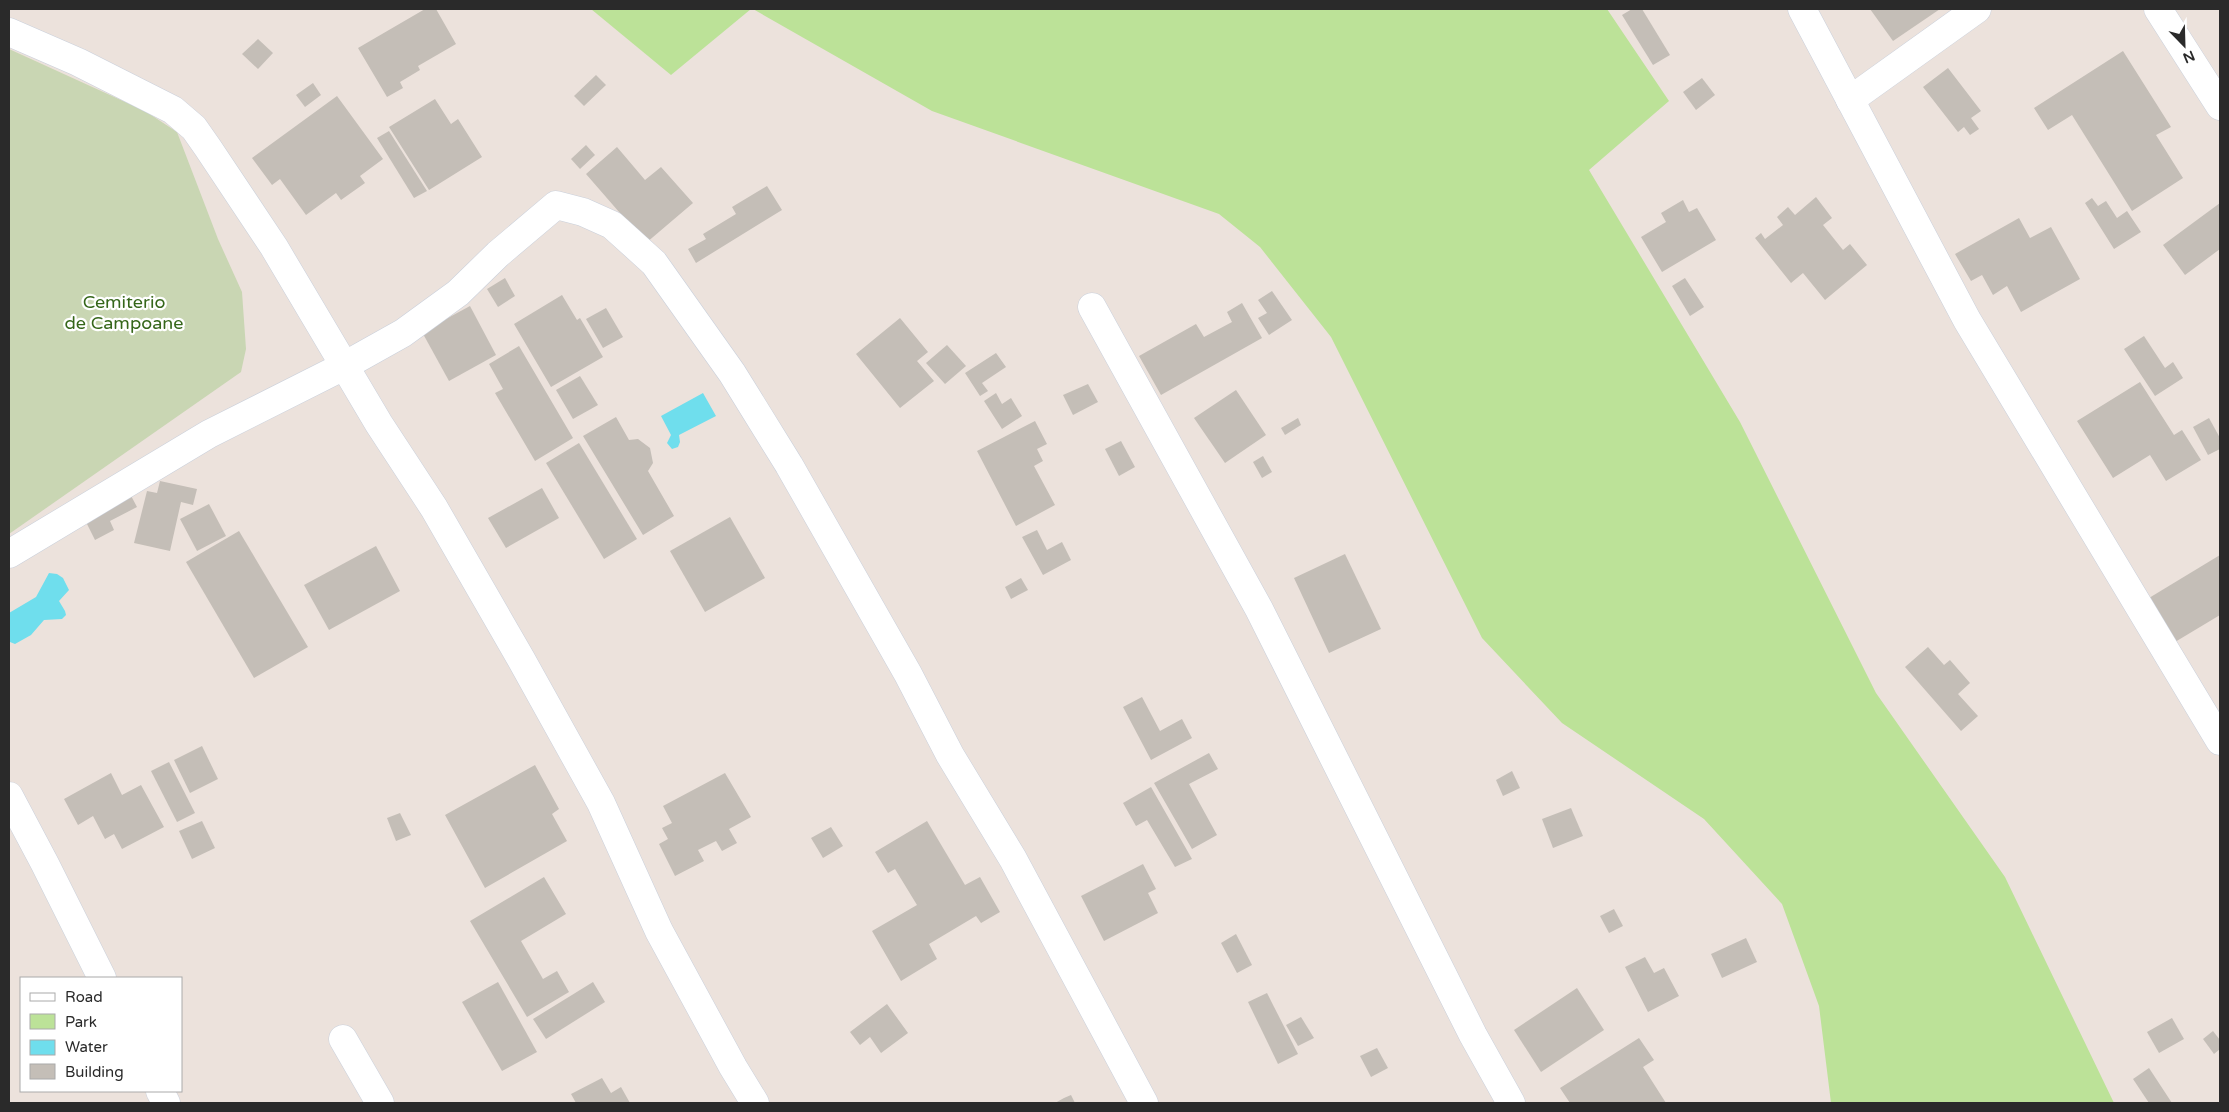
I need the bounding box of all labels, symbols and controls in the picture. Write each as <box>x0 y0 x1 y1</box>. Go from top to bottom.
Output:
north arrow <box>2159 20 2209 70</box>
text: N <box>2180 46 2197 67</box>
park label: Cemiterio de Campoane <box>65 291 183 334</box>
legend <box>20 977 182 1092</box>
text: Road <box>65 988 103 1006</box>
text: Park <box>65 1013 97 1031</box>
text: Water <box>65 1038 108 1056</box>
text: Building <box>65 1063 124 1081</box>

